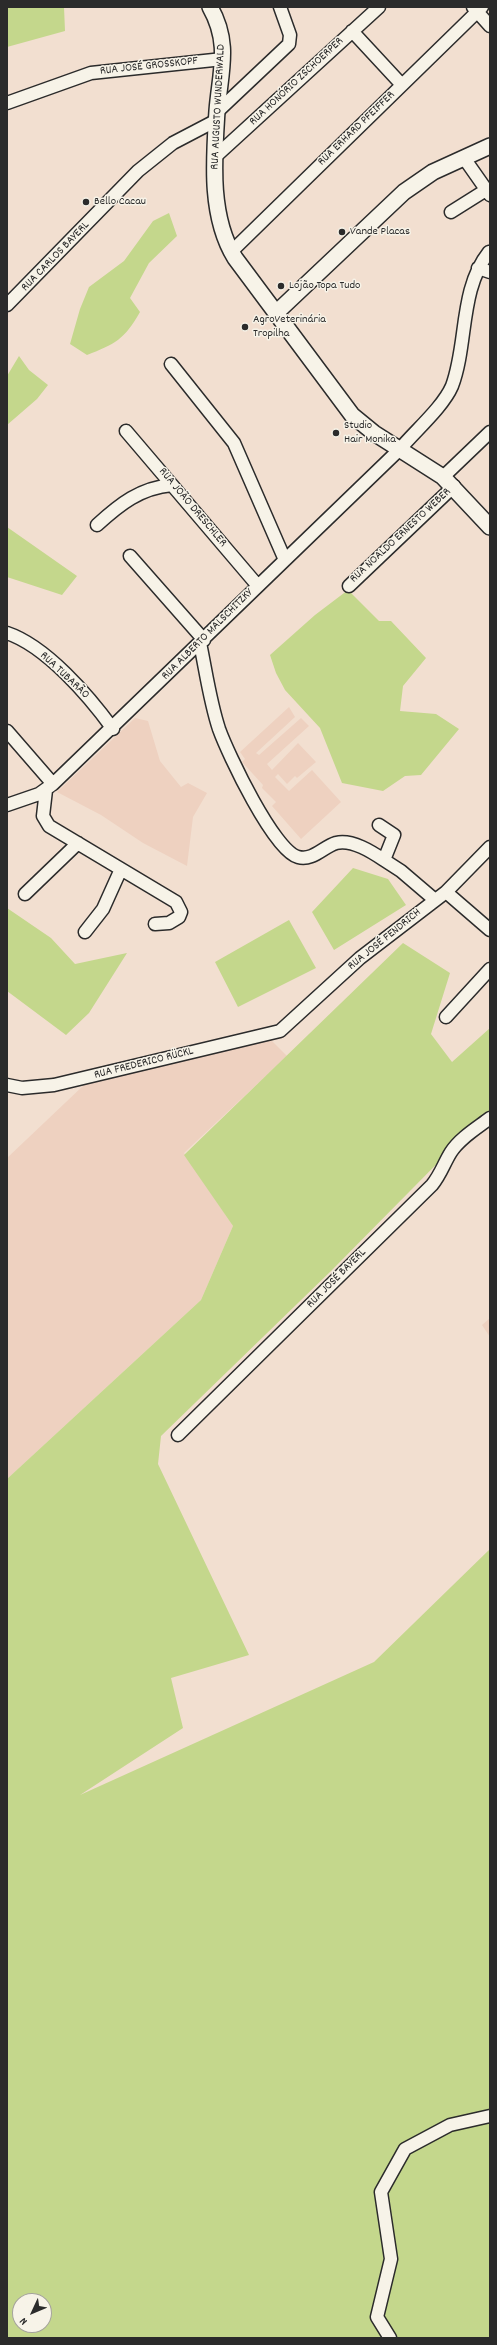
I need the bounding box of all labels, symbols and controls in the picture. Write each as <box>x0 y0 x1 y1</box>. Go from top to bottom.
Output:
street label: RUA HONÓRIO ZSCHOERPER <box>247 35 347 129</box>
street label: RUA AUGUSTO WUNDERWALD <box>209 44 229 170</box>
street label: RUA JOSÉ GROSSKOPF <box>99 55 199 79</box>
street label: RUA ERHARD PFEIFFER <box>315 89 399 169</box>
place label: Bello Cacau <box>94 195 146 209</box>
marker: Bello Cacau <box>81 197 91 207</box>
street label: RUA CARLOS BAYERL <box>19 219 93 295</box>
place label: Vande Placas <box>350 225 410 239</box>
marker: Vande Placas <box>337 227 347 237</box>
place label: Lojão Topa Tudo <box>289 279 360 293</box>
marker: Lojão Topa Tudo <box>276 281 286 291</box>
place label: AgroVeterinária Tropilha <box>253 313 326 341</box>
marker: AgroVeterinária Tropilha <box>240 322 250 332</box>
place label: Studio Hair Monika <box>344 419 396 447</box>
marker: Studio Hair Monika <box>331 428 341 438</box>
street label: RUA JOÃO DRESCHLER <box>155 465 229 551</box>
street label: RUA NOALDO ERNESTO WEBER <box>348 485 454 587</box>
street label: RUA ALBERTO MALSCHITZKY <box>159 586 257 684</box>
street label: RUA TUBARÃO <box>36 649 92 703</box>
street label: RUA JOSÉ FENDRICH <box>345 906 425 974</box>
street label: RUA FREDERICO RÜCKL <box>93 1045 195 1083</box>
street label: RUA JOSÉ BAYERL <box>304 1246 370 1312</box>
north arrow <box>12 2293 52 2333</box>
text: N <box>16 2313 32 2328</box>

